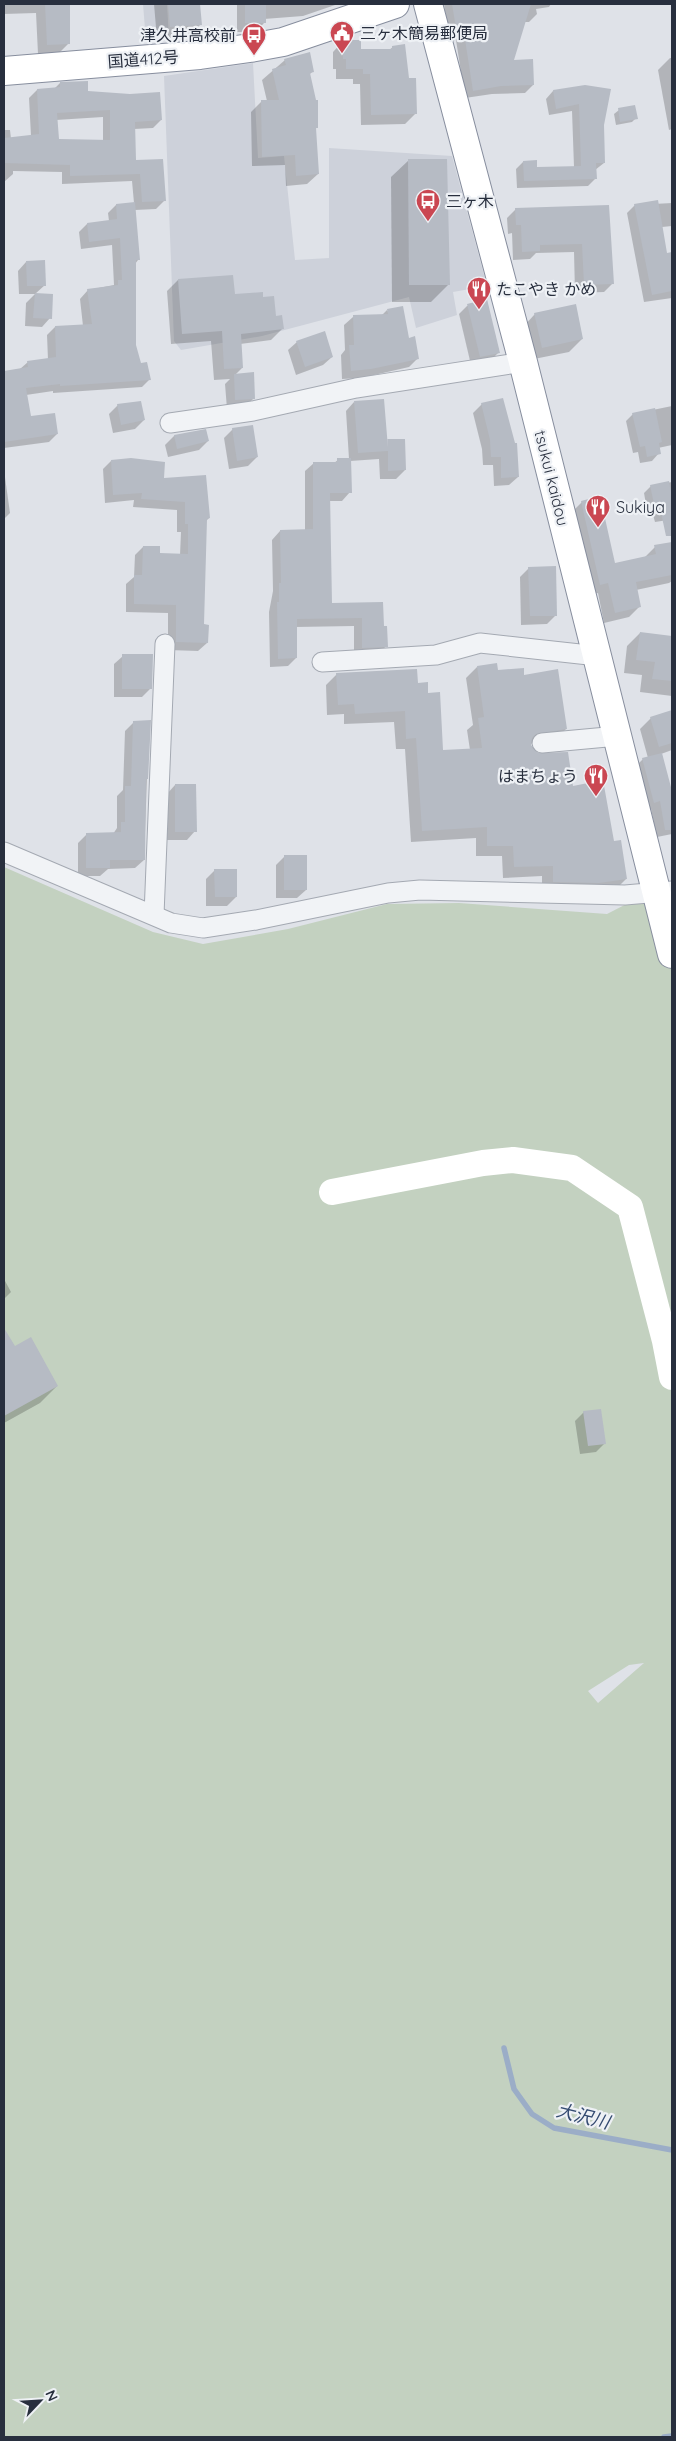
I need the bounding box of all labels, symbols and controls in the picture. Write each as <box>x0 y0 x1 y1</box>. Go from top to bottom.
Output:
public building icon: 三ヶ木簡易郵便局 <box>329 20 355 54</box>
bus stop icon: 津久井高校前 <box>241 22 267 56</box>
place label: 三ヶ木簡易郵便局 <box>360 23 488 43</box>
place label: 津久井高校前 <box>140 25 236 45</box>
street label: 国道412号 <box>107 47 179 71</box>
bus stop icon: 三ヶ木 <box>415 188 441 222</box>
place label: 三ヶ木 <box>446 191 494 211</box>
restaurant icon: たこやき かめ <box>466 276 492 310</box>
place label: たこやき かめ <box>496 279 596 299</box>
street label: tsukui kaidou <box>530 428 574 528</box>
restaurant icon: Sukiya <box>585 494 611 528</box>
place label: Sukiya <box>616 497 665 517</box>
restaurant icon: はまちょう <box>583 763 609 797</box>
place label: はまちょう <box>498 766 578 786</box>
water label: 大沢川 <box>554 2098 614 2134</box>
north arrow <box>15 2376 65 2426</box>
text: N <box>41 2387 62 2404</box>

